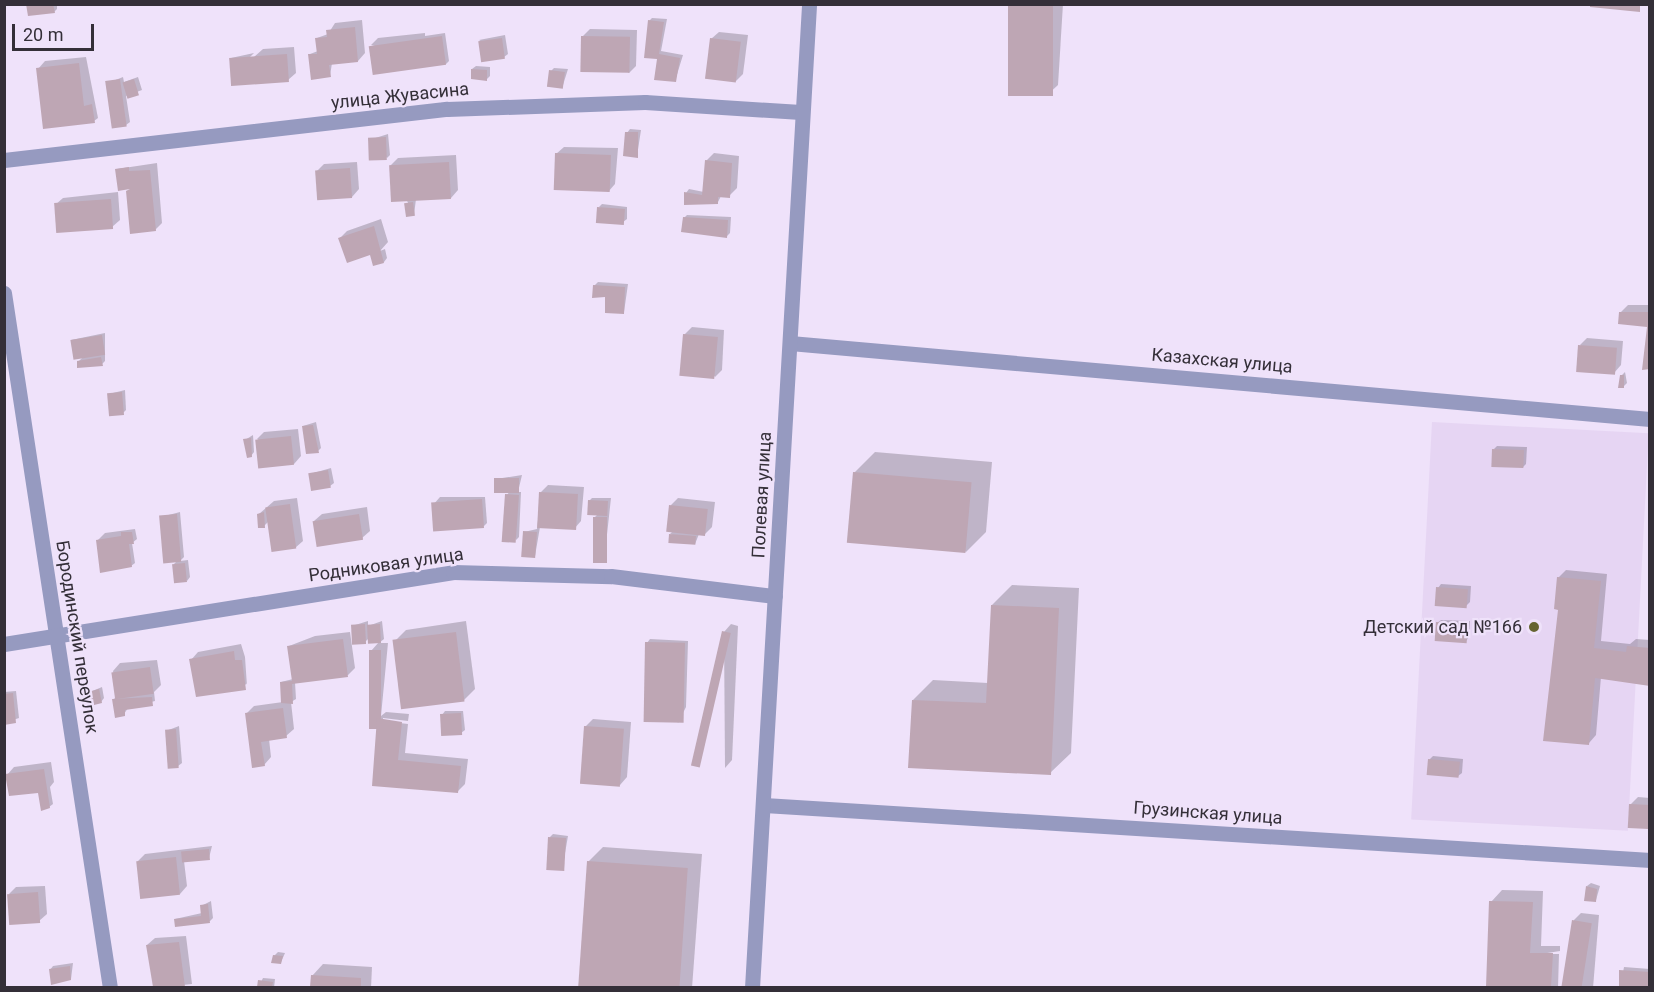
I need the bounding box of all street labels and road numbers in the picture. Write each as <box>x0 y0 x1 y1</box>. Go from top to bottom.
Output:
street label: улица Жувасина <box>330 78 470 114</box>
street label: Казахская улица <box>1150 344 1294 378</box>
street label: Полевая улица <box>748 431 776 559</box>
street label: Бородинский переулок <box>51 539 103 735</box>
street label: Родниковая улица <box>307 543 465 587</box>
street label: Грузинская улица <box>1133 797 1283 829</box>

